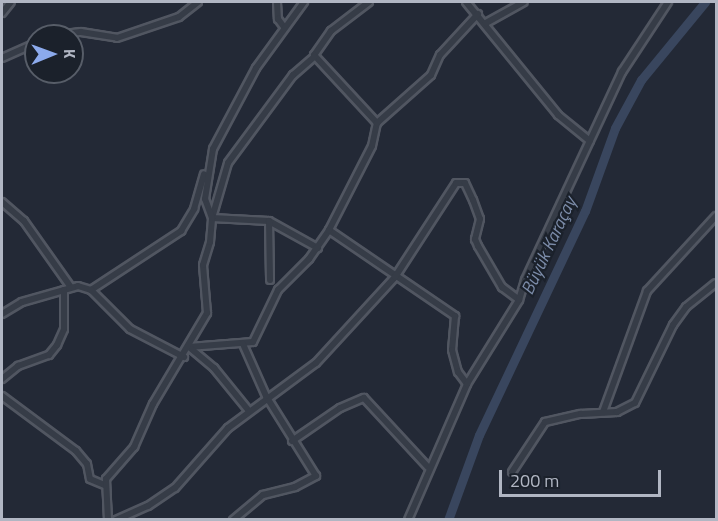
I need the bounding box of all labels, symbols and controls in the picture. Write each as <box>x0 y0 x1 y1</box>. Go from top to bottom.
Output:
north arrow <box>24 24 84 84</box>
text: K <box>58 49 82 59</box>
water label: Büyük Karaçay <box>517 194 581 298</box>
scale bar <box>502 458 664 496</box>
text: 200 m <box>510 467 559 494</box>

